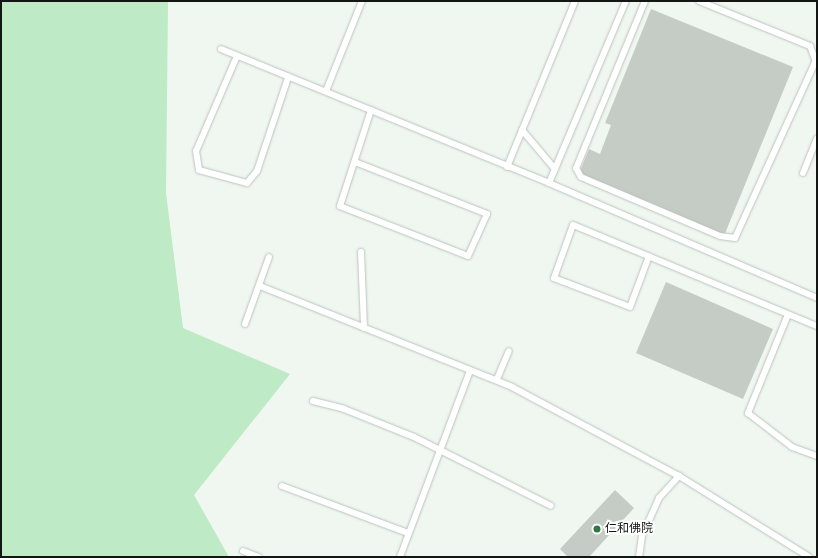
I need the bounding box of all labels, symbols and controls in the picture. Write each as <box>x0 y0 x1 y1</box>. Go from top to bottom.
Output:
place label: 仁和佛院 <box>605 522 653 536</box>
marker: 仁和佛院 <box>592 524 602 534</box>

